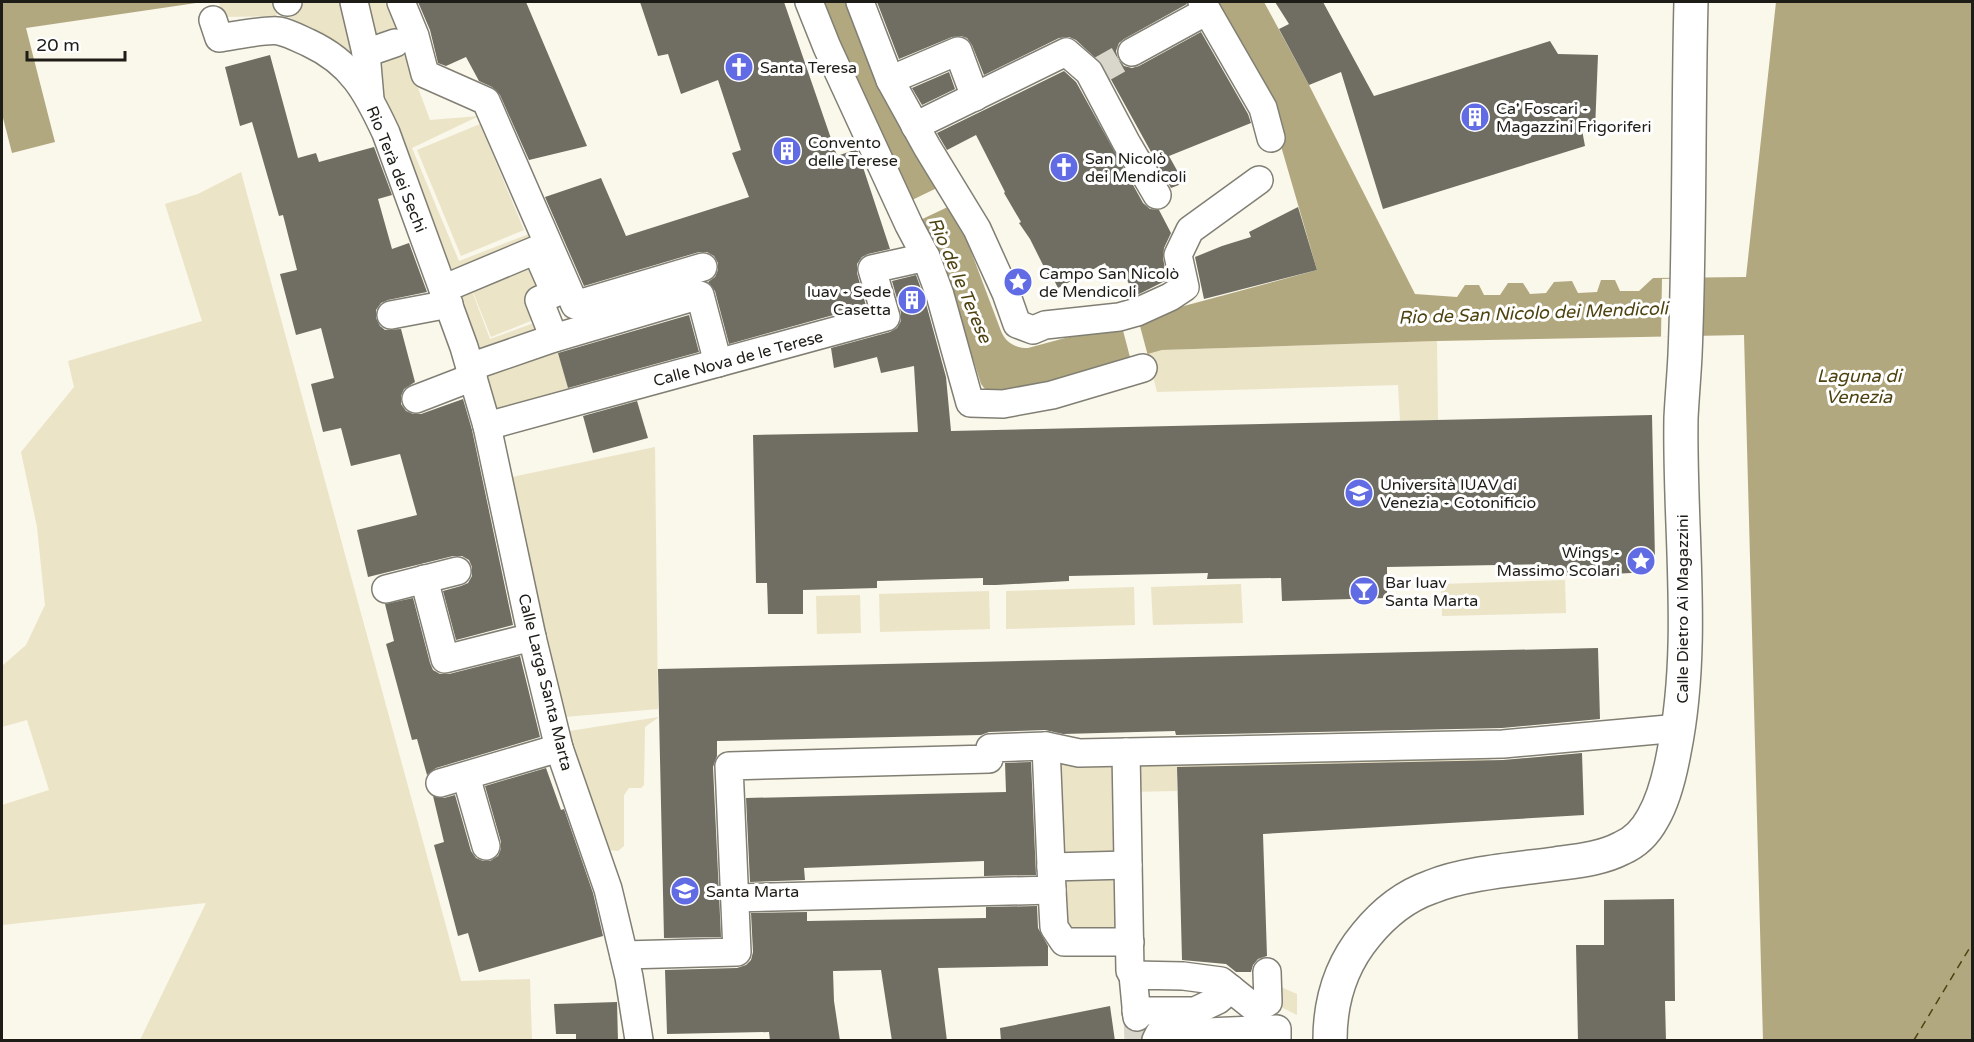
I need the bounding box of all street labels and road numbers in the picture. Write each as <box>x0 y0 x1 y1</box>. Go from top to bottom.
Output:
street label: Rio Terà dei Sechi <box>362 103 431 236</box>
street label: Calle Nova de le Terese <box>651 327 825 391</box>
street label: Calle Dietro Ai Magazzini <box>1673 514 1693 704</box>
street label: Calle Larga Santa Marta <box>513 592 577 773</box>

